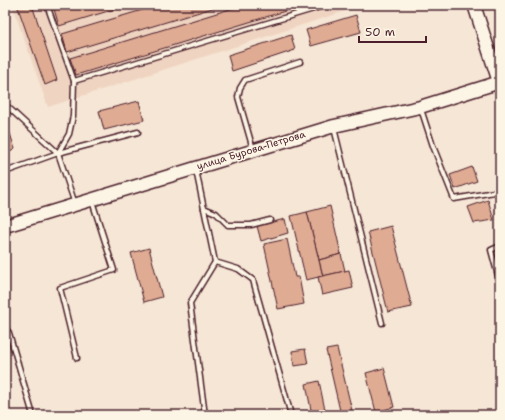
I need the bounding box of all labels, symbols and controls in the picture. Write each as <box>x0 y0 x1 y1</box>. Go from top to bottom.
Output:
scale bar <box>359 18 426 44</box>
text: 50 m <box>365 24 395 40</box>
street label: улица Бурова-Петрова <box>195 127 308 173</box>

